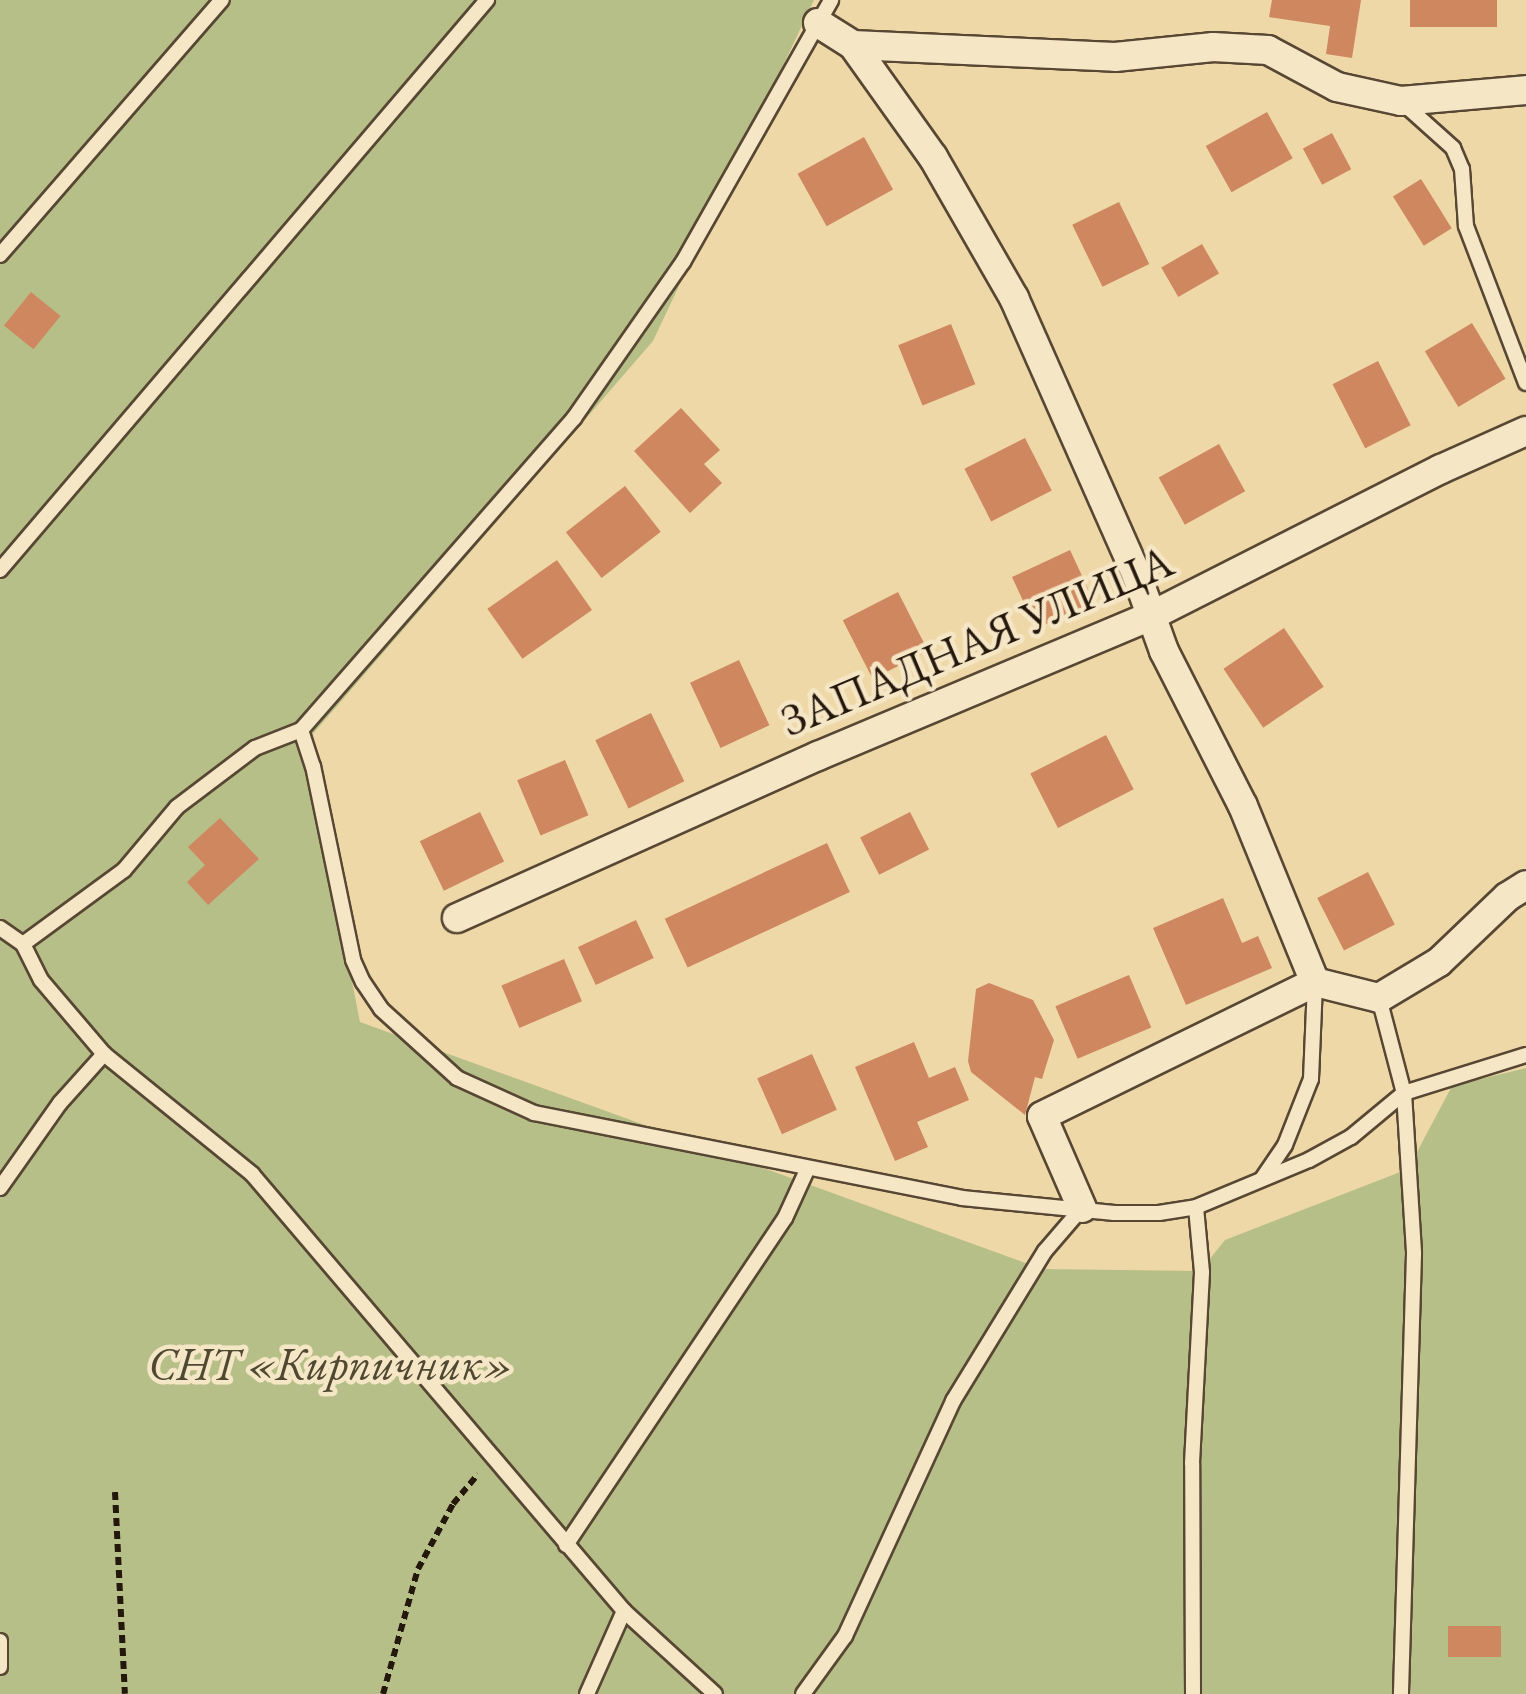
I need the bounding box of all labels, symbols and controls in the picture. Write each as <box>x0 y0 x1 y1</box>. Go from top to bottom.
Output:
street label: ЗАПАДНАЯ УЛИЦА <box>773 534 1181 748</box>
park label: СНТ «Кирпичник» <box>148 1337 514 1391</box>

